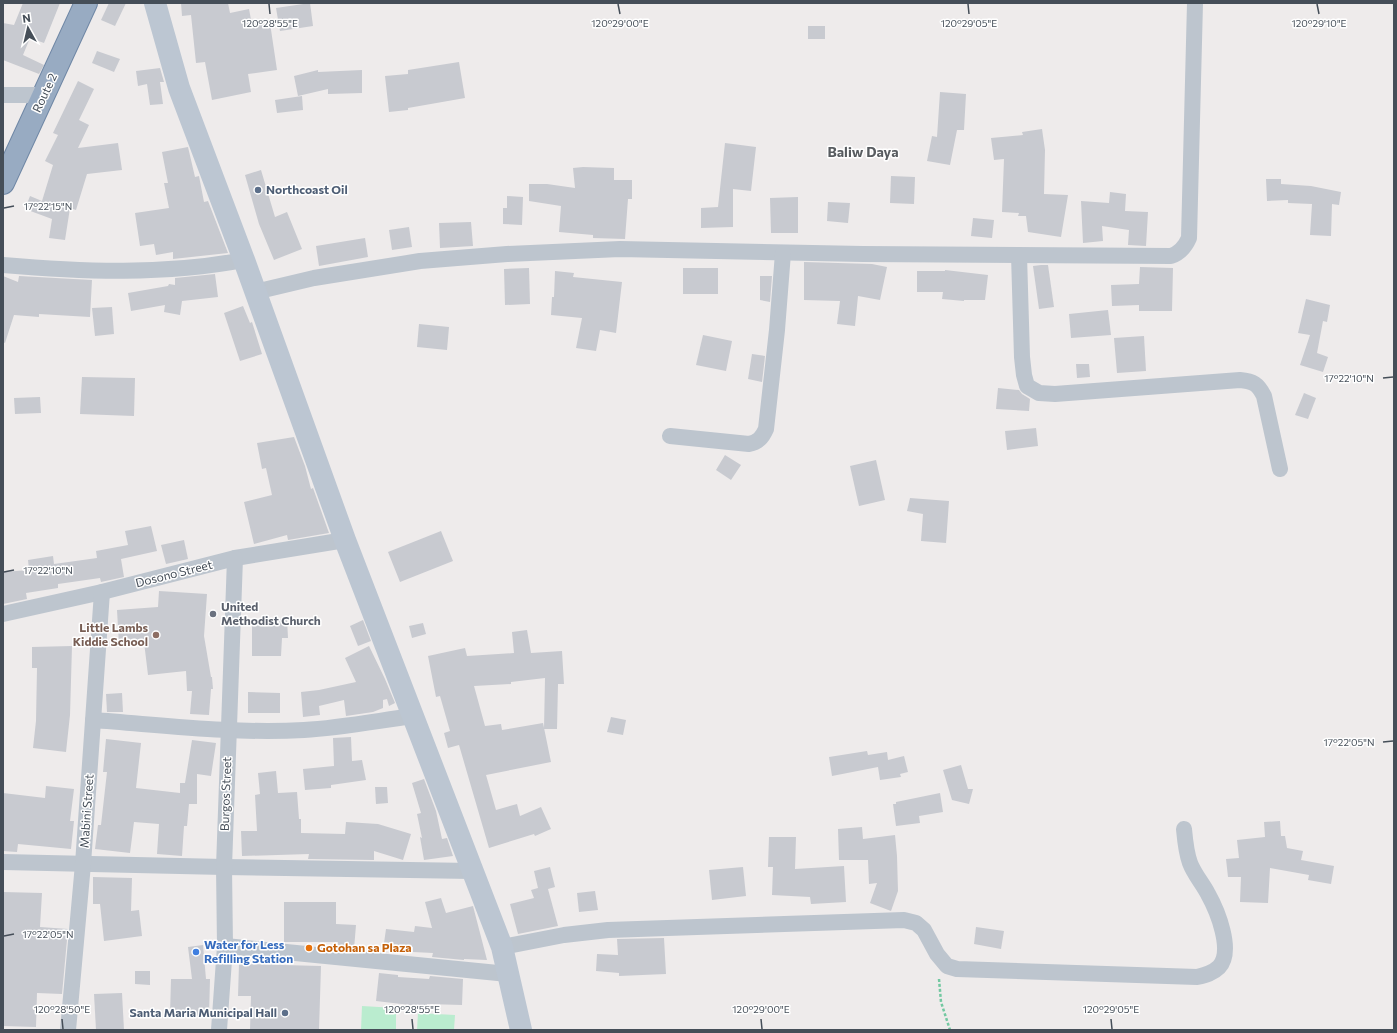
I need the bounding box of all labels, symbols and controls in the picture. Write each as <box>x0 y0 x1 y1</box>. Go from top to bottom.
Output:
north arrow <box>8 8 48 48</box>
text: N <box>22 11 32 25</box>
text: 120°28'55"E <box>242 17 298 29</box>
text: 120°29'00"E <box>591 17 649 29</box>
text: 120°29'05"E <box>941 17 997 29</box>
text: 120°29'10"E <box>1291 17 1347 29</box>
street label: Route 2 <box>29 70 59 114</box>
district label: Baliw Daya <box>827 143 899 160</box>
place label: Northcoast Oil <box>266 182 348 196</box>
marker: Northcoast Oil <box>253 185 263 195</box>
text: 17°22'15"N <box>24 200 72 212</box>
text: 17°22'10"N <box>1324 372 1374 384</box>
street label: Dosono Street <box>134 557 214 589</box>
text: 17°22'10"N <box>23 564 73 576</box>
place label: United Methodist Church <box>221 599 321 627</box>
marker: United Methodist Church <box>208 609 218 619</box>
place label: Little Lambs Kiddie School <box>73 620 148 648</box>
marker: Little Lambs Kiddie School <box>151 630 161 640</box>
text: 17°22'05"N <box>1324 736 1374 748</box>
street label: Burgos Street <box>217 756 233 831</box>
street label: Mabini Street <box>76 773 96 848</box>
text: 17°22'05"N <box>23 928 73 940</box>
place label: Water for Less Refilling Station <box>204 937 293 965</box>
place label: Gotohan sa Plaza <box>317 940 412 954</box>
marker: Gotohan sa Plaza <box>304 943 314 953</box>
marker: Water for Less Refilling Station <box>191 947 201 957</box>
text: 120°28'50"E <box>34 1003 90 1015</box>
text: 120°28'55"E <box>384 1003 440 1015</box>
text: 120°29'00"E <box>732 1003 790 1015</box>
text: 120°29'05"E <box>1083 1003 1139 1015</box>
place label: Santa Maria Municipal Hall <box>130 1005 277 1019</box>
marker: Santa Maria Municipal Hall <box>280 1008 290 1018</box>

